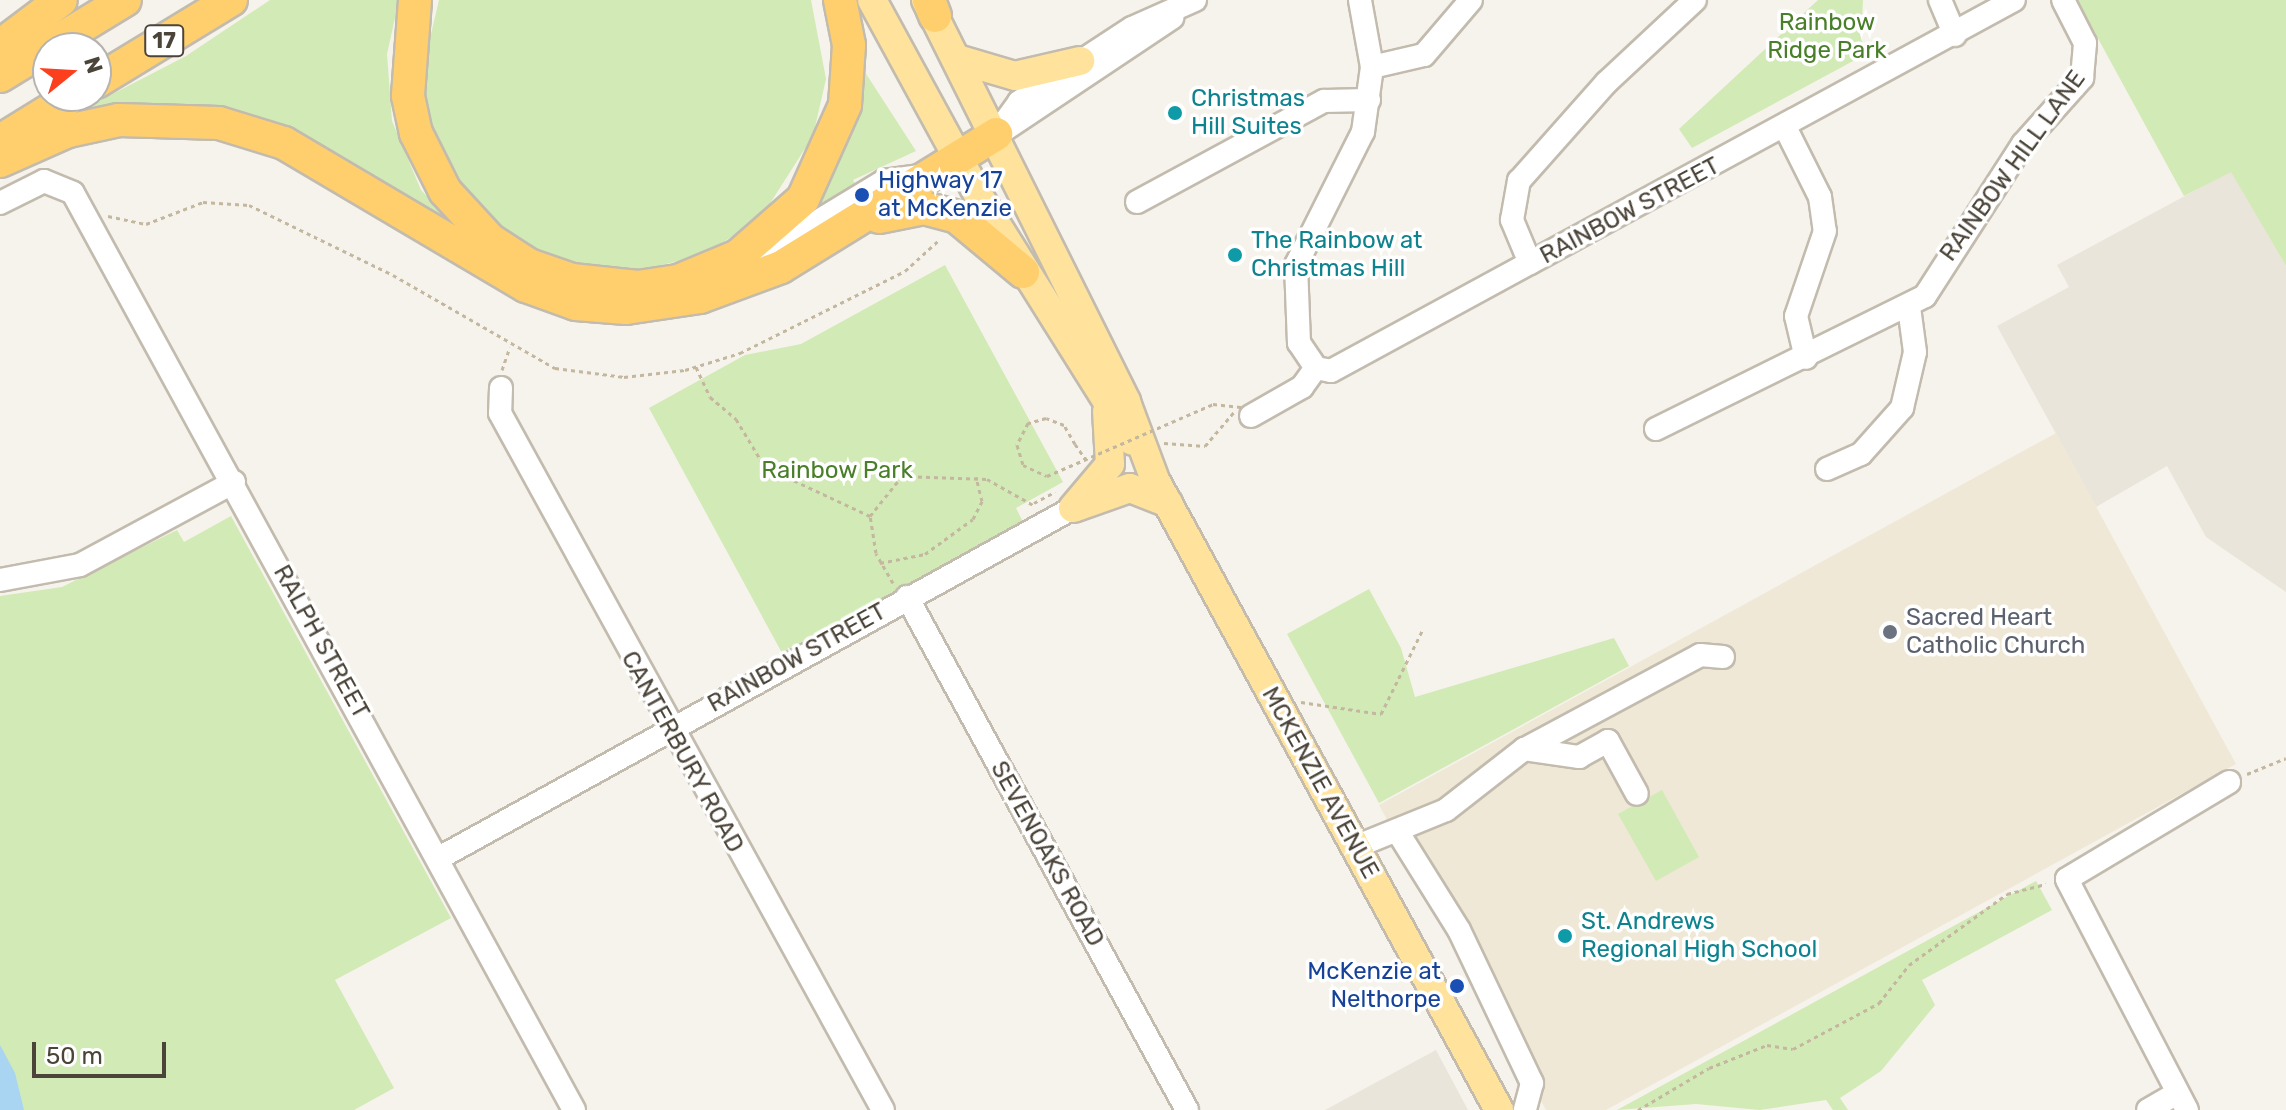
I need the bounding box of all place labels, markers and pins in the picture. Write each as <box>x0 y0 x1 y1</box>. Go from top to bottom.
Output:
place label: Christmas Hill Suites <box>1191 85 1305 141</box>
marker: Christmas Hill Suites <box>1166 104 1184 122</box>
place label: Highway 17 at McKenzie <box>878 167 1012 223</box>
marker: Highway 17 at McKenzie <box>853 186 871 204</box>
place label: The Rainbow at Christmas Hill <box>1251 227 1423 283</box>
marker: The Rainbow at Christmas Hill <box>1226 246 1244 264</box>
place label: Sacred Heart Catholic Church <box>1906 604 2085 660</box>
marker: Sacred Heart Catholic Church <box>1881 623 1899 641</box>
place label: St. Andrews Regional High School <box>1581 908 1817 964</box>
marker: St. Andrews Regional High School <box>1556 927 1574 945</box>
place label: McKenzie at Nelthorpe <box>1307 958 1441 1014</box>
marker: McKenzie at Nelthorpe <box>1448 977 1466 995</box>

